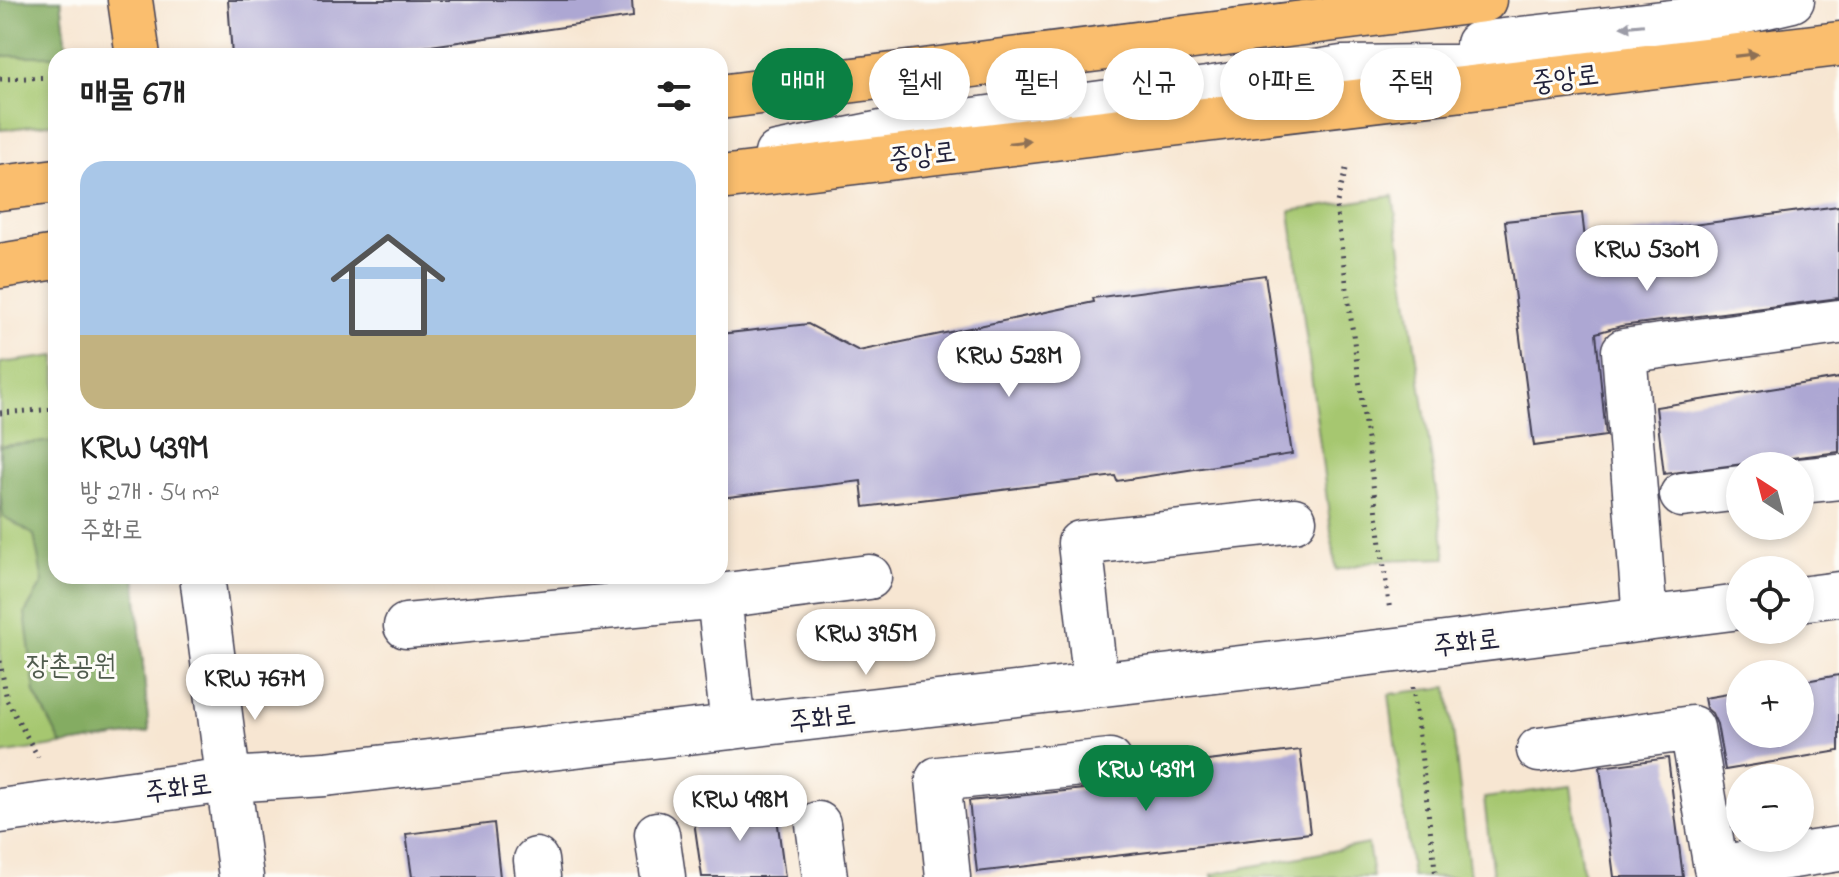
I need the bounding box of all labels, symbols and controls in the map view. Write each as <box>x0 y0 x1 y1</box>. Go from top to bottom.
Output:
one-way arrow <box>1619 20 1644 33</box>
chip: 매매 <box>752 48 853 120</box>
chip: 월세 <box>869 48 970 120</box>
chip: 필터 <box>986 48 1087 120</box>
chip: 신규 <box>1103 48 1204 120</box>
chip: 아파트 <box>1220 48 1344 120</box>
chip: 주택 <box>1360 48 1461 120</box>
one-way arrow <box>1734 49 1759 62</box>
street label: 중앙로 <box>1529 56 1601 105</box>
text: 매물 6개 <box>80 71 186 121</box>
icon: filters <box>652 74 696 118</box>
street label: 중앙로 <box>886 133 958 182</box>
one-way arrow <box>1008 136 1033 149</box>
icon: home <box>316 213 460 357</box>
pin: KRW 530M <box>1564 225 1730 293</box>
text: KRW 530M <box>1594 232 1700 270</box>
pin: KRW 528M <box>926 331 1092 399</box>
text: KRW 528M <box>956 338 1062 376</box>
text: KRW 439M <box>80 425 209 475</box>
north arrow <box>1726 452 1814 540</box>
map controls <box>1726 452 1814 852</box>
text: 방 2개 · 54 m² <box>80 475 220 513</box>
text: 주화로 <box>80 513 143 551</box>
button: locate <box>1726 556 1814 644</box>
pin: KRW 395M <box>783 609 949 677</box>
text: KRW 395M <box>815 616 917 654</box>
street label: 주화로 <box>1430 620 1502 669</box>
park label: 장촌공원 <box>26 647 116 688</box>
pin: KRW 767M <box>172 654 338 722</box>
button: + <box>1726 660 1814 748</box>
text: KRW 767M <box>204 661 306 699</box>
street label: 주화로 <box>786 696 858 745</box>
pin: KRW 439M <box>1063 745 1229 813</box>
text: KRW 439M <box>1097 752 1195 790</box>
button: − <box>1726 764 1814 852</box>
street label: 주화로 <box>142 765 215 815</box>
pin: KRW 498M <box>657 775 823 843</box>
text: KRW 498M <box>691 782 789 820</box>

